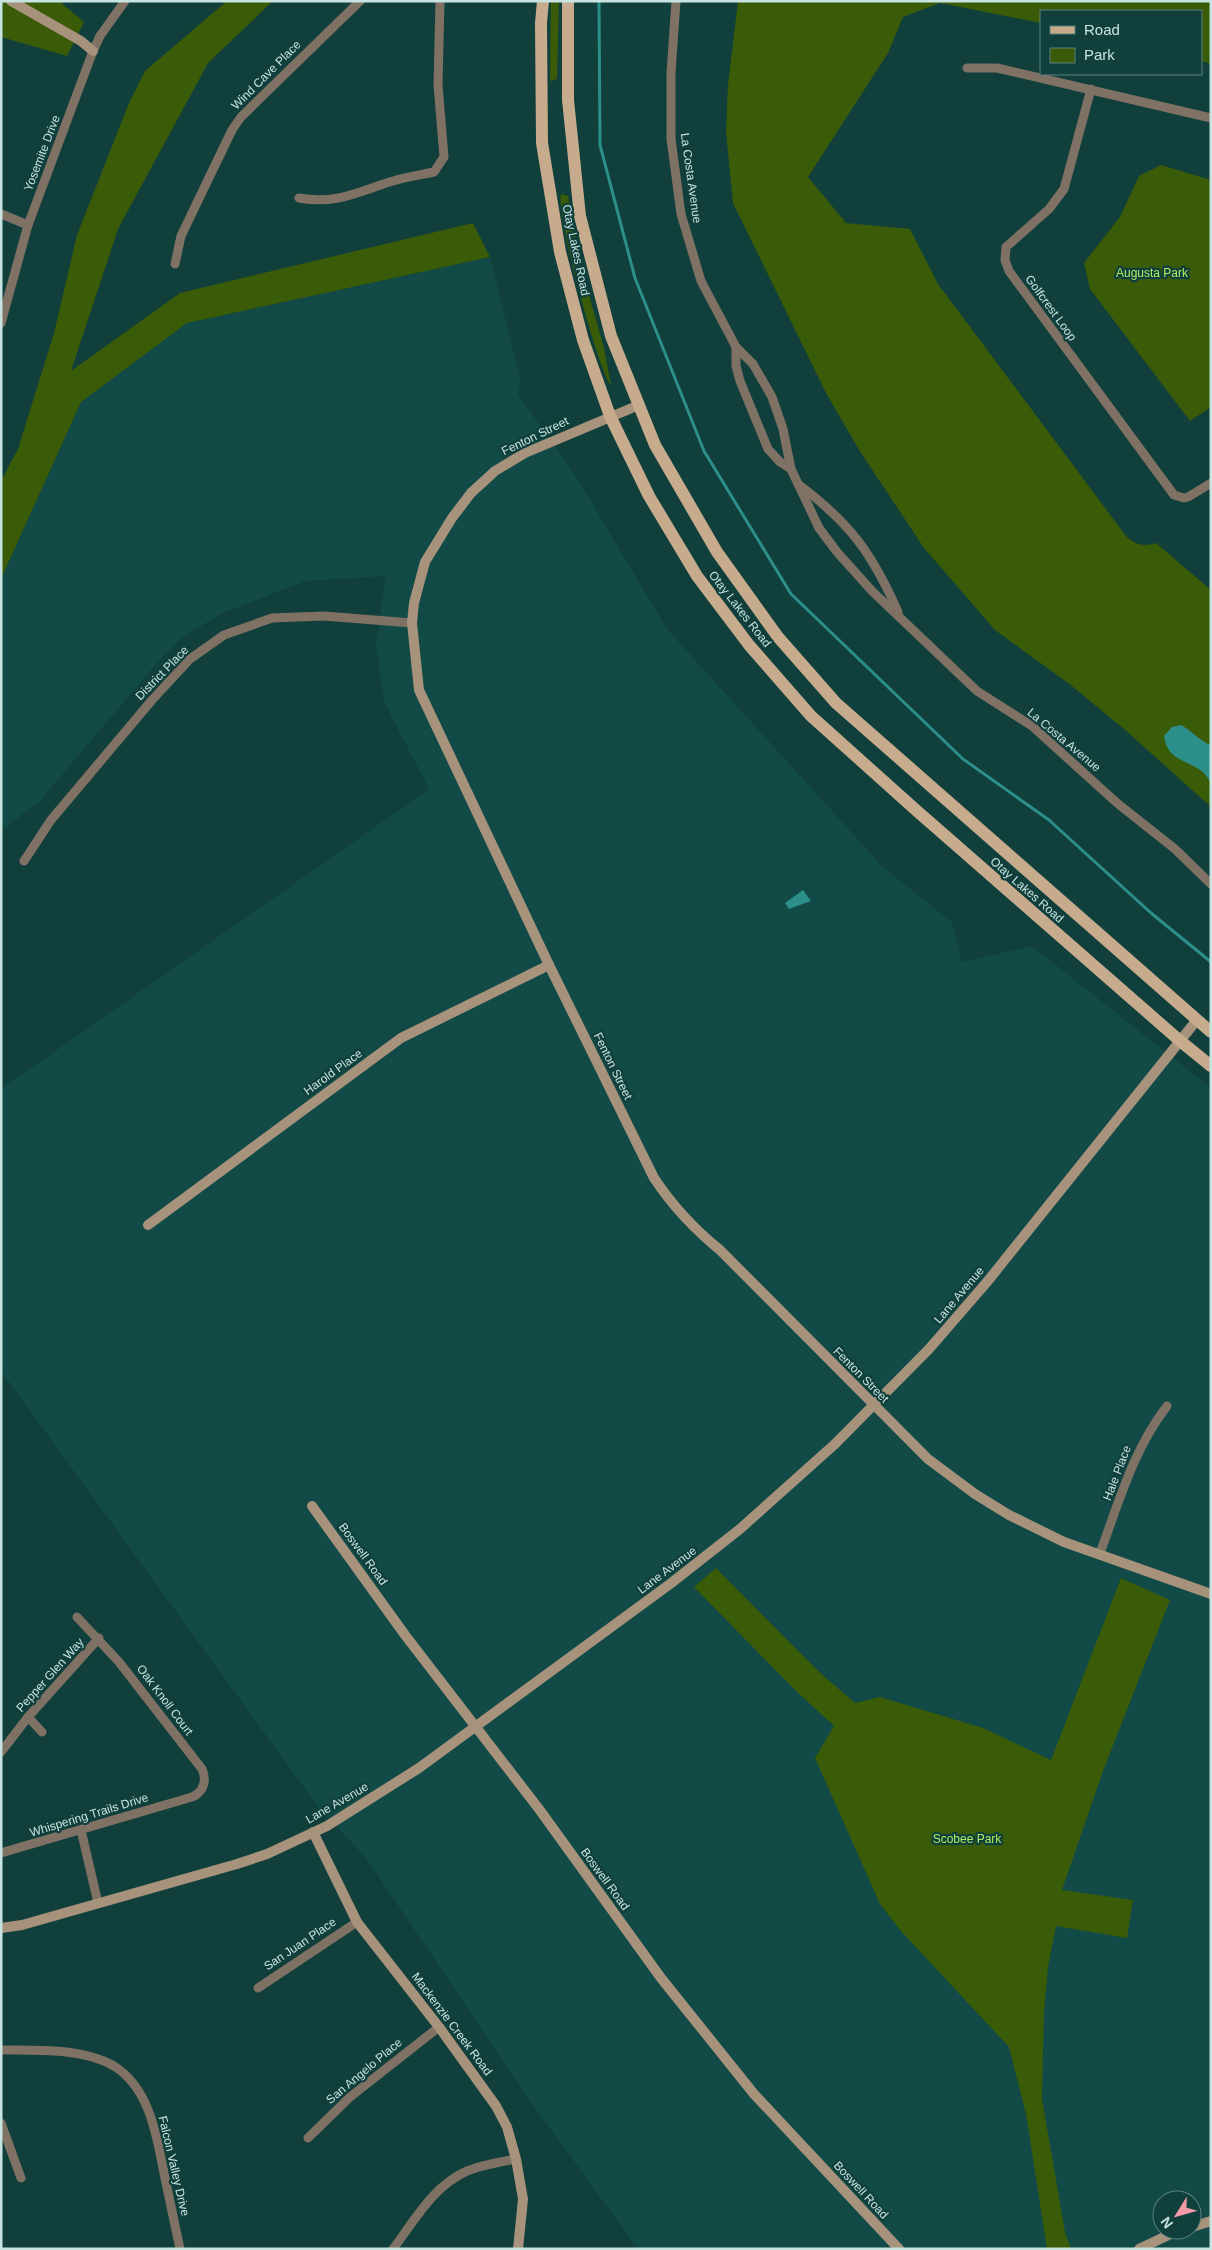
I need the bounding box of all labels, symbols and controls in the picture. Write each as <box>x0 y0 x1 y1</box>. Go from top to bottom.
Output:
legend <box>1040 10 1202 75</box>
text: Road <box>1084 21 1120 38</box>
street label: Wind Cave Place <box>229 37 304 112</box>
text: Park <box>1084 46 1115 63</box>
street label: Yosemite Drive <box>21 113 63 193</box>
street label: La Costa Avenue <box>678 132 704 224</box>
street label: Otay Lakes Road <box>560 203 592 297</box>
park label: Augusta Park <box>1116 266 1189 280</box>
street label: Golfcrest Loop <box>1022 272 1080 344</box>
street label: Fenton Street <box>499 413 571 458</box>
street label: Otay Lakes Road <box>706 568 774 650</box>
street label: District Place <box>133 643 192 703</box>
street label: La Costa Avenue <box>1025 705 1104 775</box>
street label: Otay Lakes Road <box>987 854 1067 926</box>
street label: Fenton Street <box>591 1030 636 1102</box>
street label: Harold Place <box>301 1046 365 1098</box>
street label: Lane Avenue <box>931 1264 987 1326</box>
street label: Fenton Street <box>830 1344 892 1406</box>
street label: Hale Place <box>1100 1443 1134 1503</box>
street label: Boswell Road <box>336 1520 390 1588</box>
street label: Lane Avenue <box>635 1543 699 1597</box>
street label: Pepper Glen Way <box>13 1635 87 1715</box>
street label: Oak Knoll Court <box>134 1662 196 1739</box>
street label: Lane Avenue <box>303 1779 371 1827</box>
street label: Whispering Trails Drive <box>28 1790 150 1840</box>
park label: Scobee Park <box>933 1832 1002 1846</box>
street label: Boswell Road <box>578 1845 632 1913</box>
street label: San Juan Place <box>261 1915 339 1973</box>
street label: Mackenzie Creek Road <box>409 1970 495 2078</box>
street label: San Angelo Place <box>323 2035 405 2107</box>
street label: Falcon Valley Drive <box>156 2114 192 2218</box>
street label: Boswell Road <box>831 2158 891 2222</box>
north arrow <box>1152 2190 1202 2240</box>
text: N <box>1157 2214 1176 2232</box>

